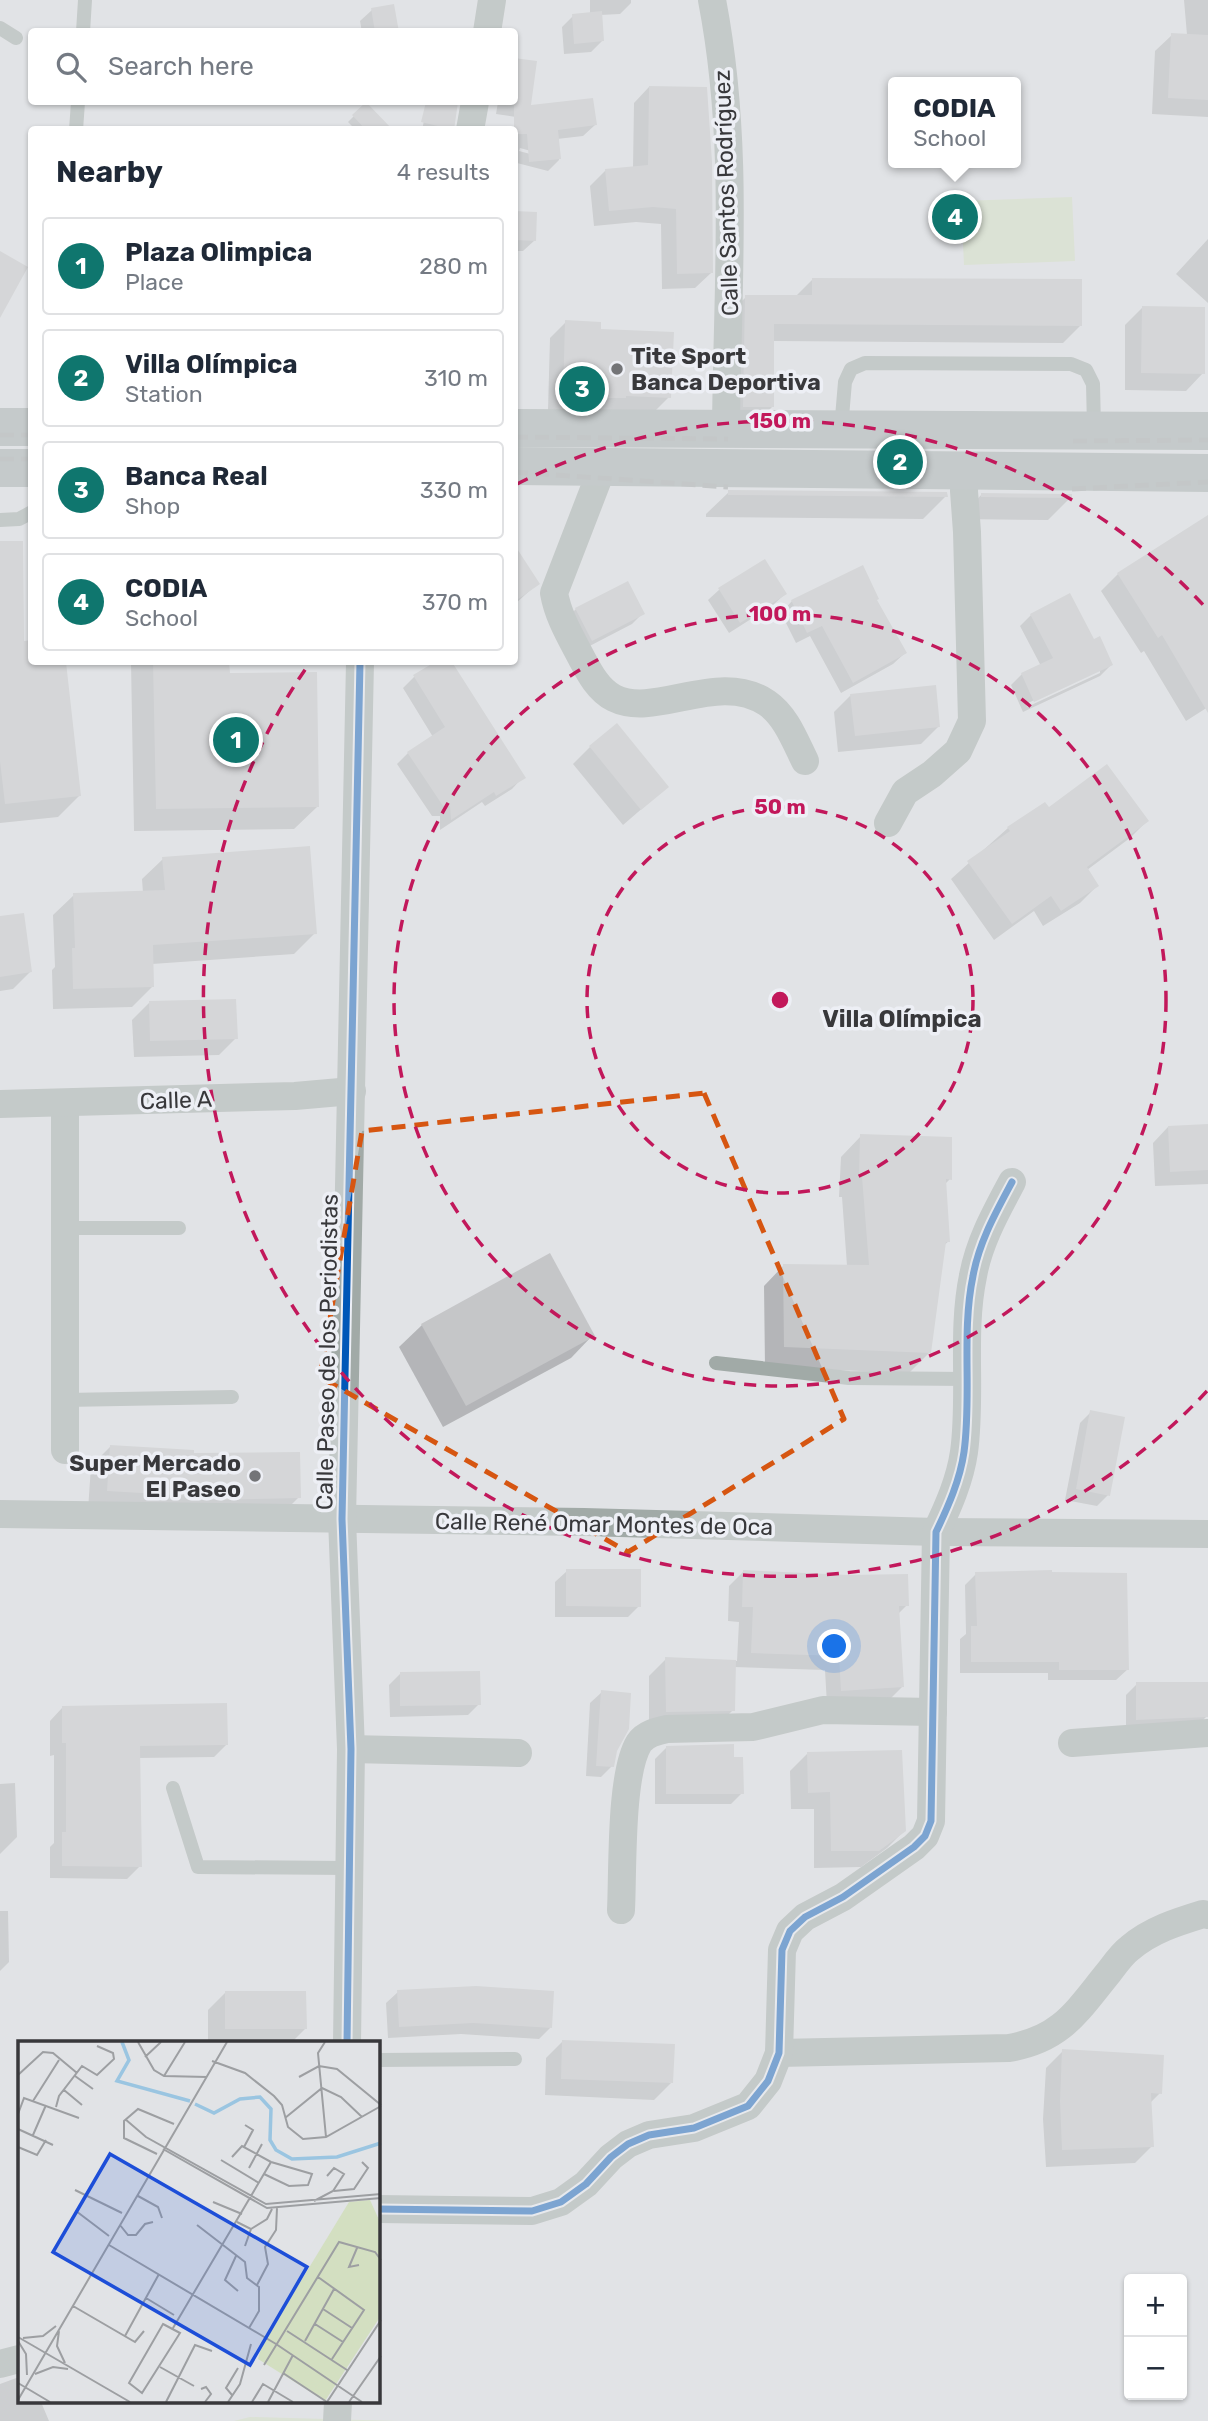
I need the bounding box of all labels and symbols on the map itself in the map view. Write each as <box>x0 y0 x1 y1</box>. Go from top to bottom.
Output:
street label: Calle Santos Rodríguez <box>708 69 744 317</box>
pin: 4 <box>932 191 978 243</box>
place label: Tite Sport Banca Deportiva <box>631 342 821 396</box>
marker: Tite Sport Banca Deportiva <box>609 361 625 377</box>
pin: 3 <box>559 363 605 415</box>
text: 150 m <box>749 408 811 433</box>
pin: 2 <box>877 436 923 488</box>
text: 100 m <box>749 601 811 626</box>
pin: 1 <box>213 714 259 766</box>
text: 50 m <box>754 794 806 819</box>
centre of rings <box>768 988 792 1012</box>
district label: Villa Olímpica <box>822 1005 982 1033</box>
street label: Calle A <box>139 1085 213 1115</box>
street label: Calle Paseo de los Periodistas <box>310 1194 344 1510</box>
place label: Super Mercado El Paseo <box>69 1449 241 1503</box>
marker: Super Mercado El Paseo <box>247 1468 263 1484</box>
street label: Calle René Omar Montes de Oca <box>435 1507 773 1541</box>
your location <box>817 1629 851 1663</box>
inset map <box>18 2041 380 2404</box>

